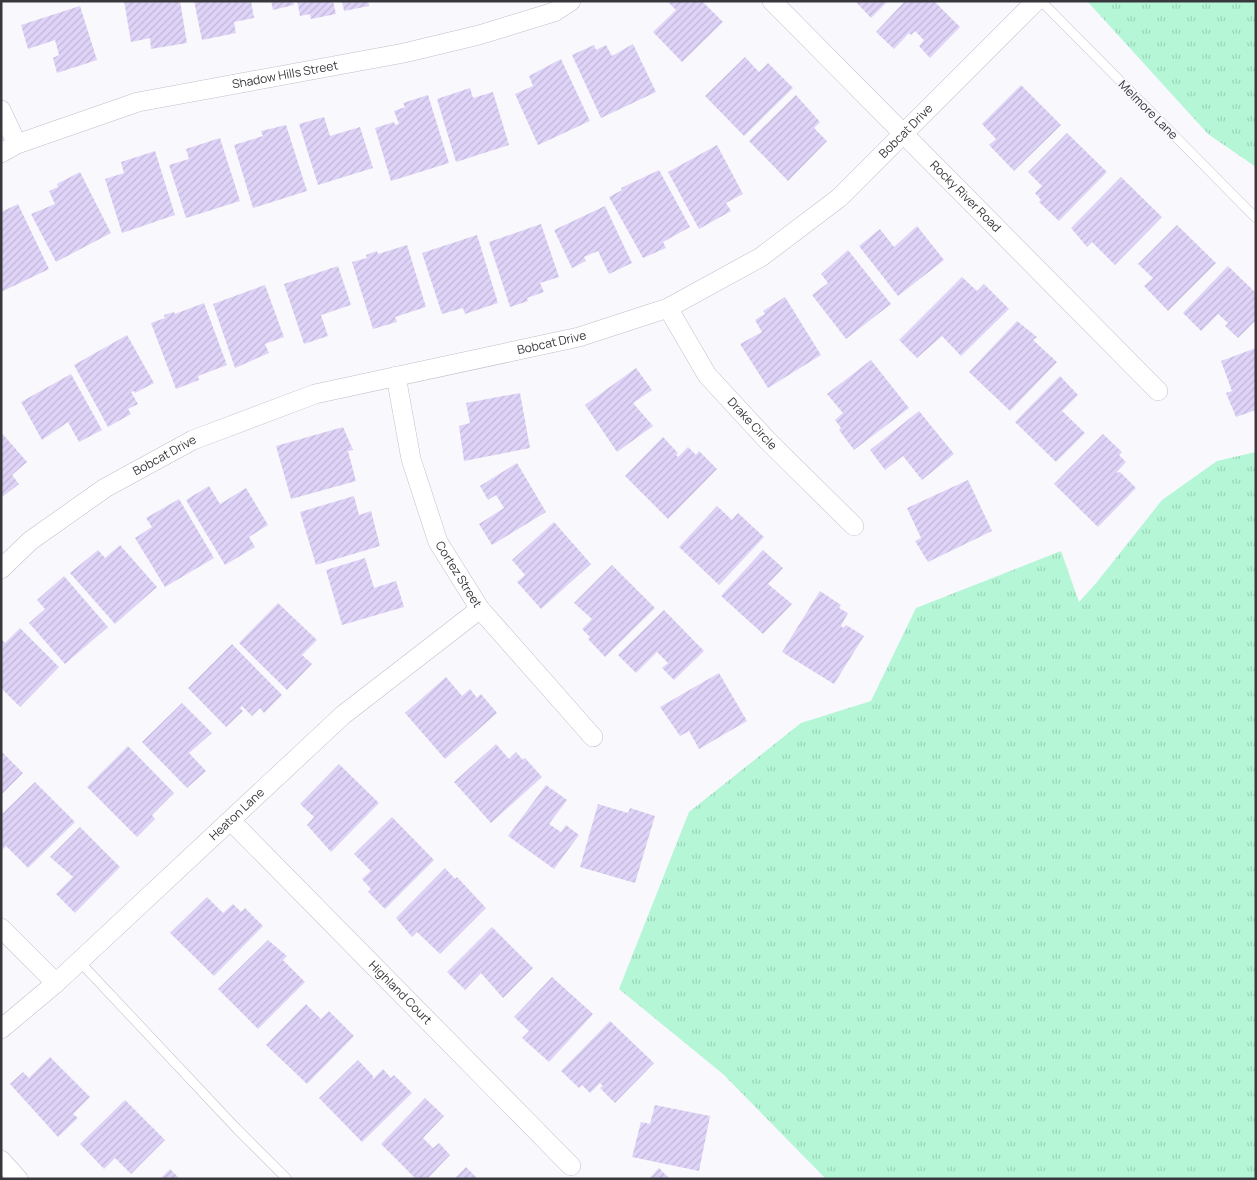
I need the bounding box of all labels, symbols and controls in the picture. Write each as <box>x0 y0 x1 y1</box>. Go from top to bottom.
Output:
street label: Shadow Hills Street <box>231 56 340 93</box>
street label: Melmore Lane <box>1115 76 1182 143</box>
street label: Bobcat Drive <box>875 100 936 162</box>
street label: Rocky River Road <box>927 157 1005 236</box>
street label: Bobcat Drive <box>516 326 588 358</box>
street label: Drake Circle <box>724 393 781 453</box>
street label: Bobcat Drive <box>129 431 199 479</box>
street label: Cortez Street <box>432 538 486 611</box>
street label: Heaton Lane <box>205 784 268 844</box>
street label: Highland Court <box>365 957 436 1028</box>

